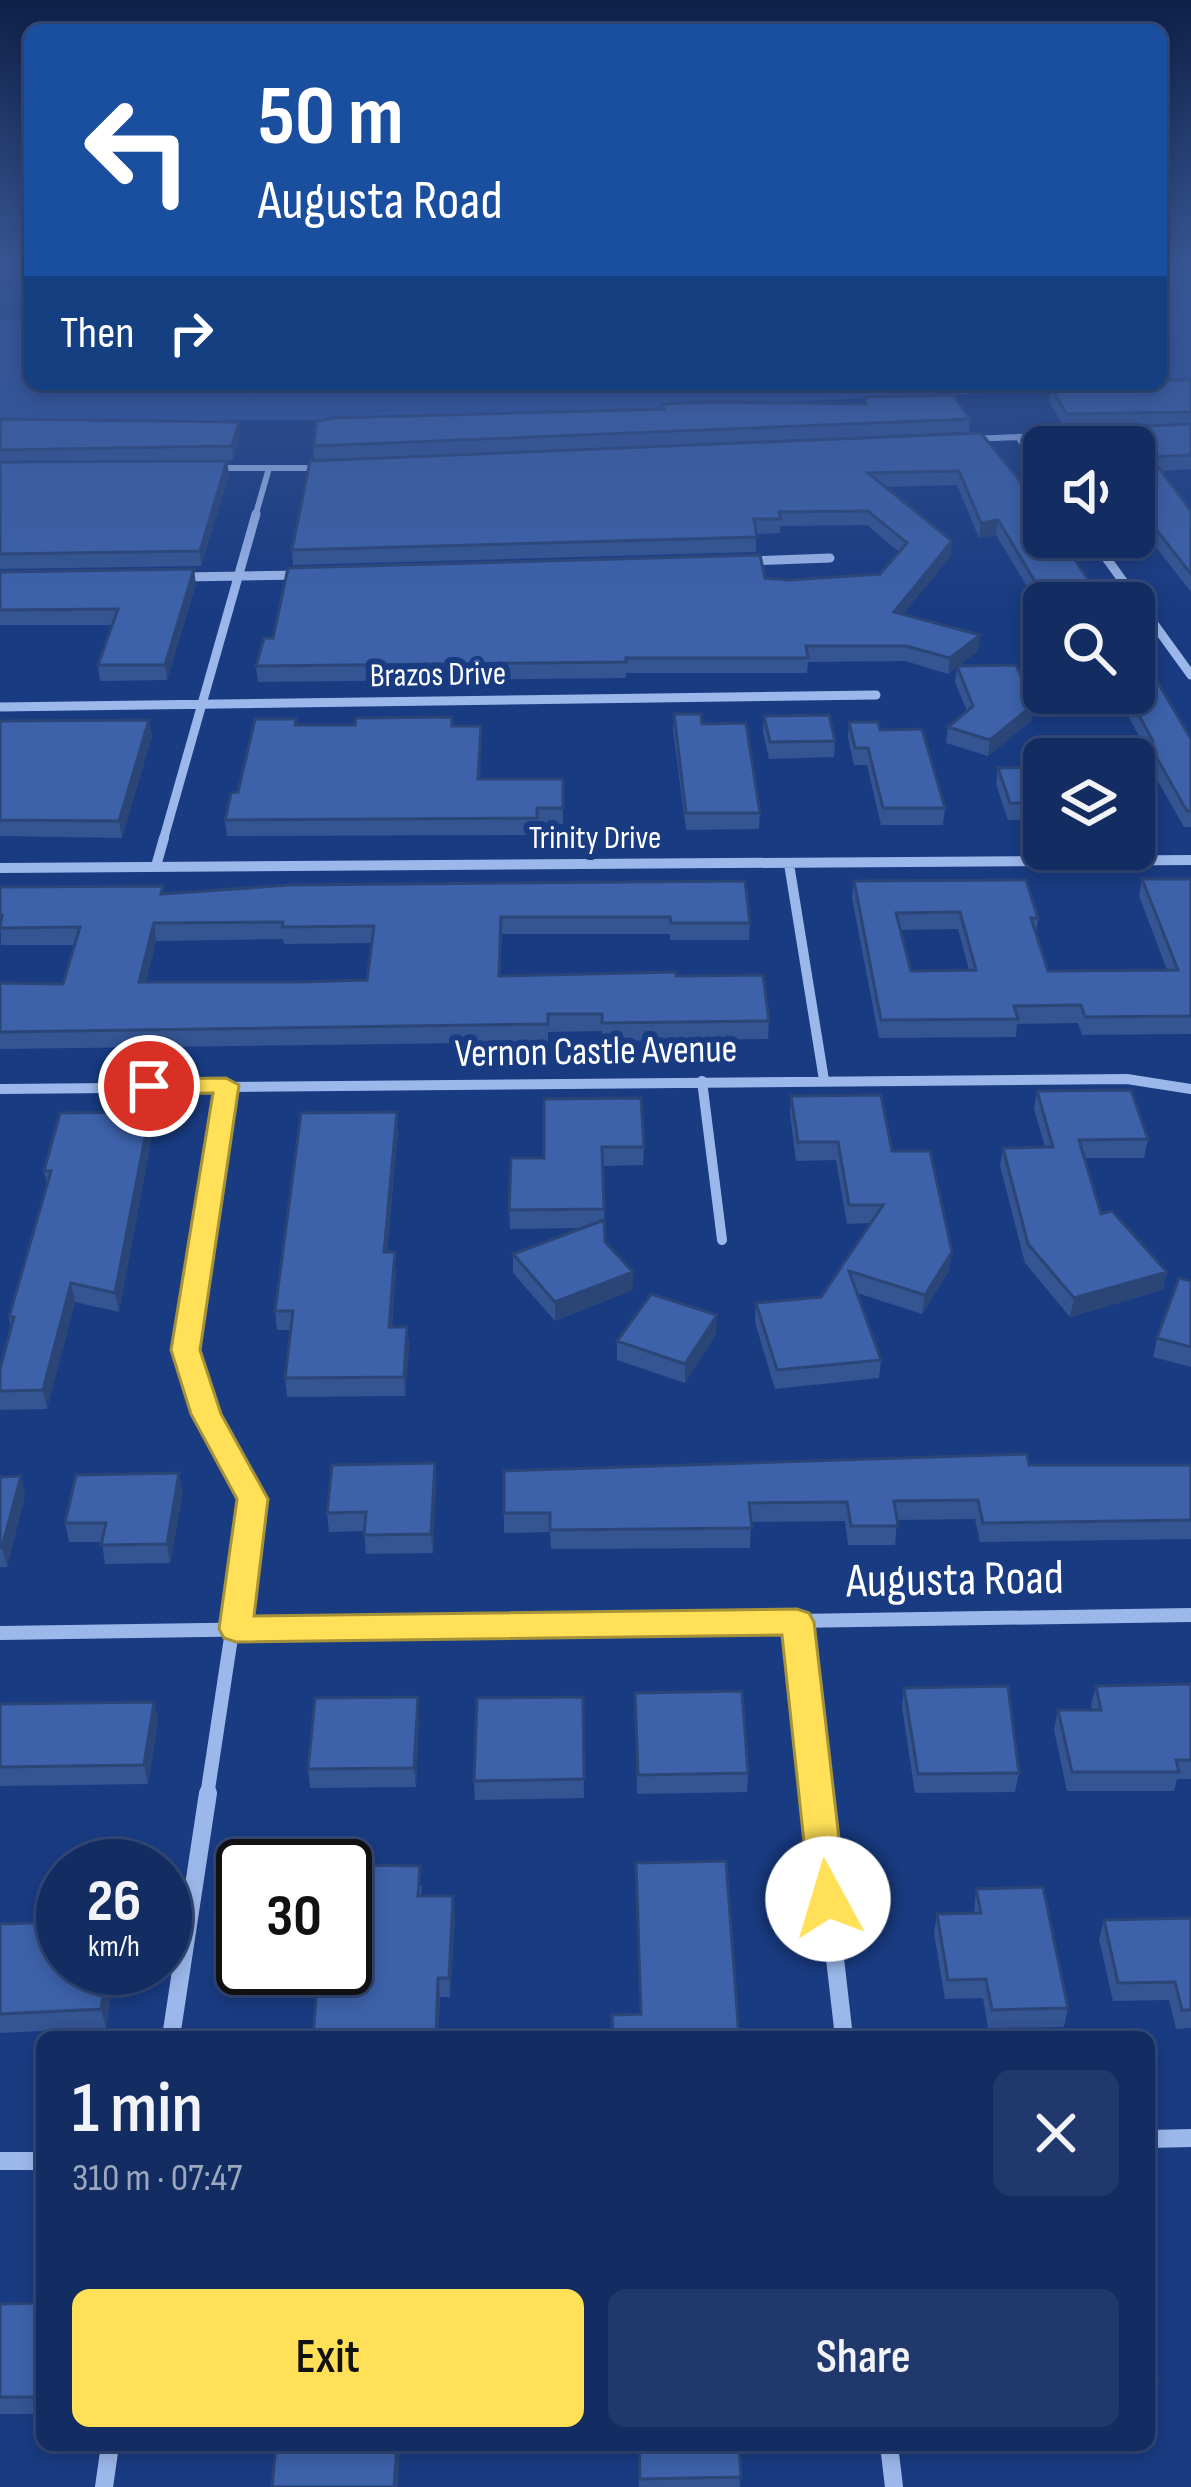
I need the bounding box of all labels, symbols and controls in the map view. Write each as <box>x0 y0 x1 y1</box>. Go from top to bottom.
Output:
text: 50 m <box>258 67 404 168</box>
icon: left <box>60 72 216 228</box>
text: Augusta Road <box>258 169 503 234</box>
icon: right <box>158 300 224 366</box>
text: Then <box>60 306 134 361</box>
map controls <box>1023 426 1155 870</box>
button: sound <box>1023 426 1155 558</box>
button: search <box>1023 582 1155 714</box>
street label: Brazos Drive <box>370 654 506 696</box>
button: layers <box>1023 738 1155 870</box>
street label: Trinity Drive <box>529 818 661 858</box>
street label: Vernon Castle Avenue <box>454 1026 738 1078</box>
pin <box>98 1035 200 1137</box>
icon: arrive <box>116 1053 182 1119</box>
street label: Augusta Road <box>845 1550 1064 1610</box>
position arrow <box>765 1836 891 1962</box>
speed limit sign: 30 <box>216 1839 372 1995</box>
text: 26 <box>87 1866 141 1938</box>
text: km/h <box>88 1929 140 1965</box>
text: 1 min <box>72 2066 203 2153</box>
button: close <box>993 2070 1119 2196</box>
text: 310 m · 07:47 <box>72 2155 242 2202</box>
button: Exit <box>72 2289 584 2427</box>
button: Share <box>608 2289 1119 2427</box>

